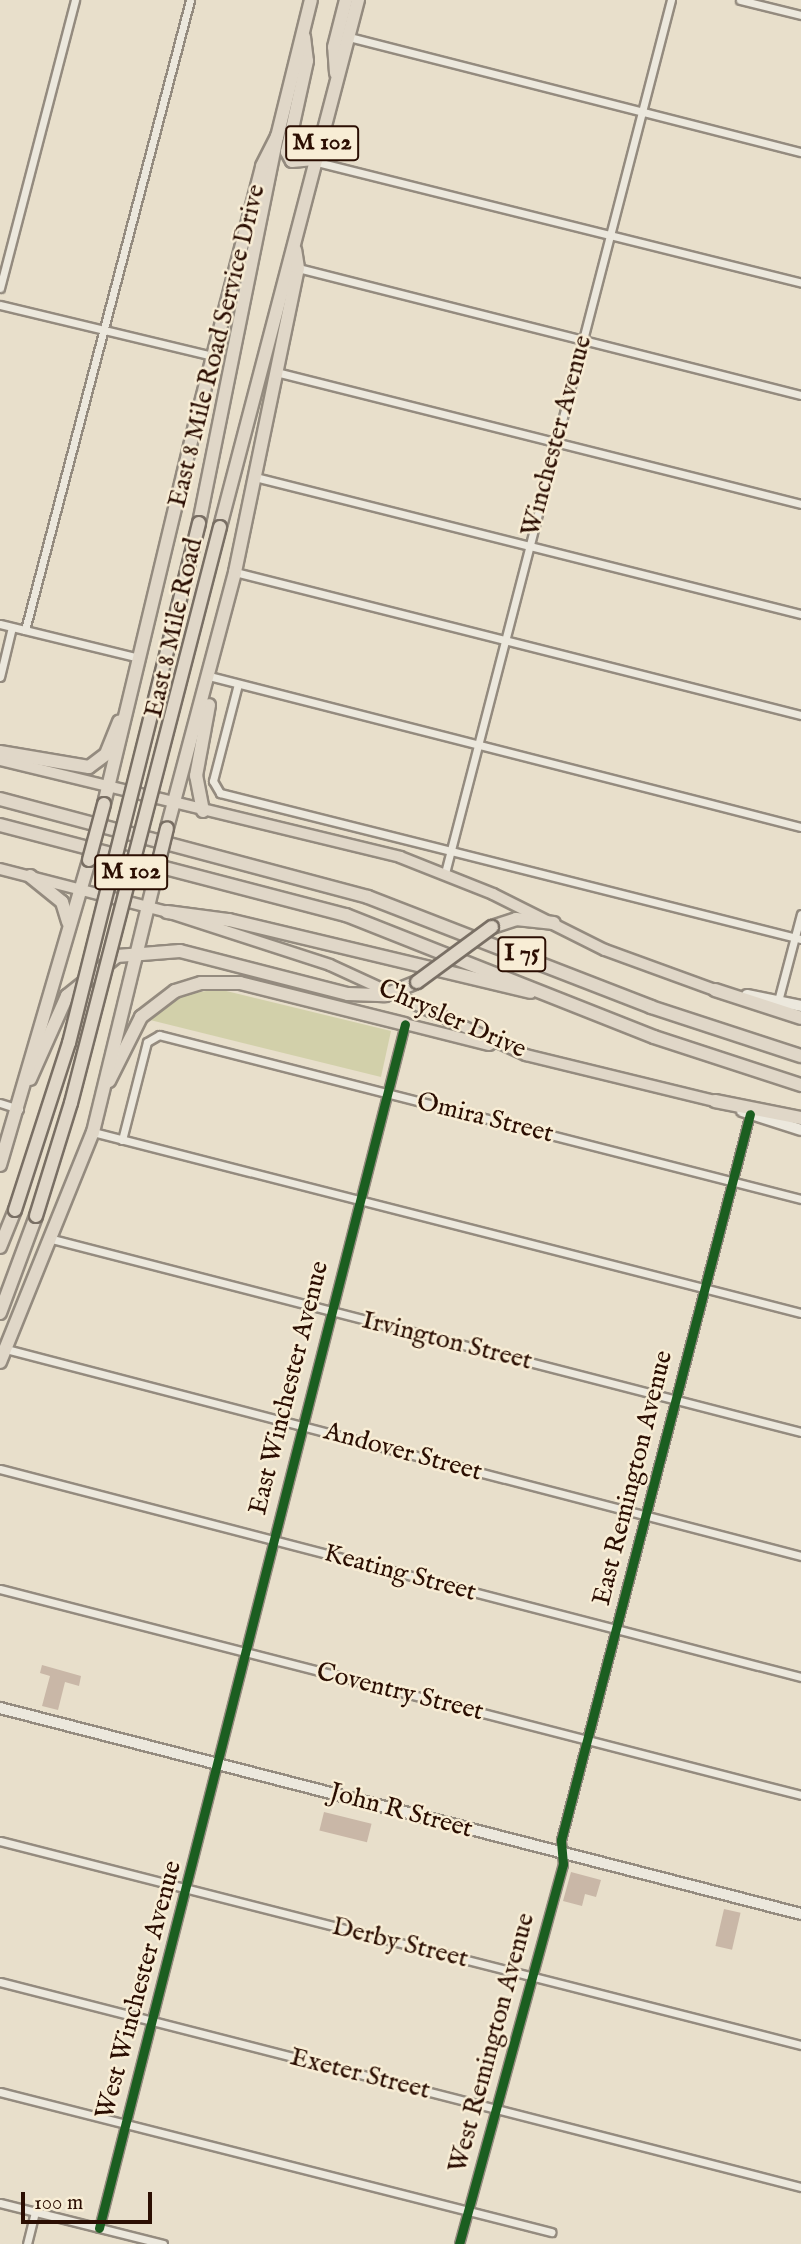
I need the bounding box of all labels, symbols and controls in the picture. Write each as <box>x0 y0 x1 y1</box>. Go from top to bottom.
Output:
road number: M 102 <box>284 122 360 163</box>
street label: East 8 Mile Road Service Drive <box>162 181 272 511</box>
street label: Winchester Avenue <box>515 332 599 540</box>
street label: East 8 Mile Road <box>138 535 210 721</box>
road number: M 102 <box>92 852 170 892</box>
road number: I 75 <box>496 934 548 974</box>
street label: Chrysler Drive <box>373 972 531 1066</box>
street label: Omira Street <box>413 1086 557 1150</box>
street label: East Winchester Avenue <box>242 1258 336 1518</box>
street label: Irvington Street <box>359 1305 535 1377</box>
street label: East Remington Avenue <box>586 1347 680 1609</box>
street label: Andover Street <box>321 1416 485 1488</box>
street label: Keating Street <box>321 1538 479 1608</box>
street label: Coventry Street <box>313 1656 487 1728</box>
street label: John R Street <box>326 1777 476 1845</box>
street label: West Winchester Avenue <box>89 1857 189 2123</box>
street label: West Remington Avenue <box>442 1910 542 2176</box>
street label: Derby Street <box>329 1911 471 1975</box>
street label: Exeter Street <box>287 2042 433 2106</box>
scale bar <box>24 2178 156 2222</box>
text: 100 m <box>34 2190 83 2217</box>

